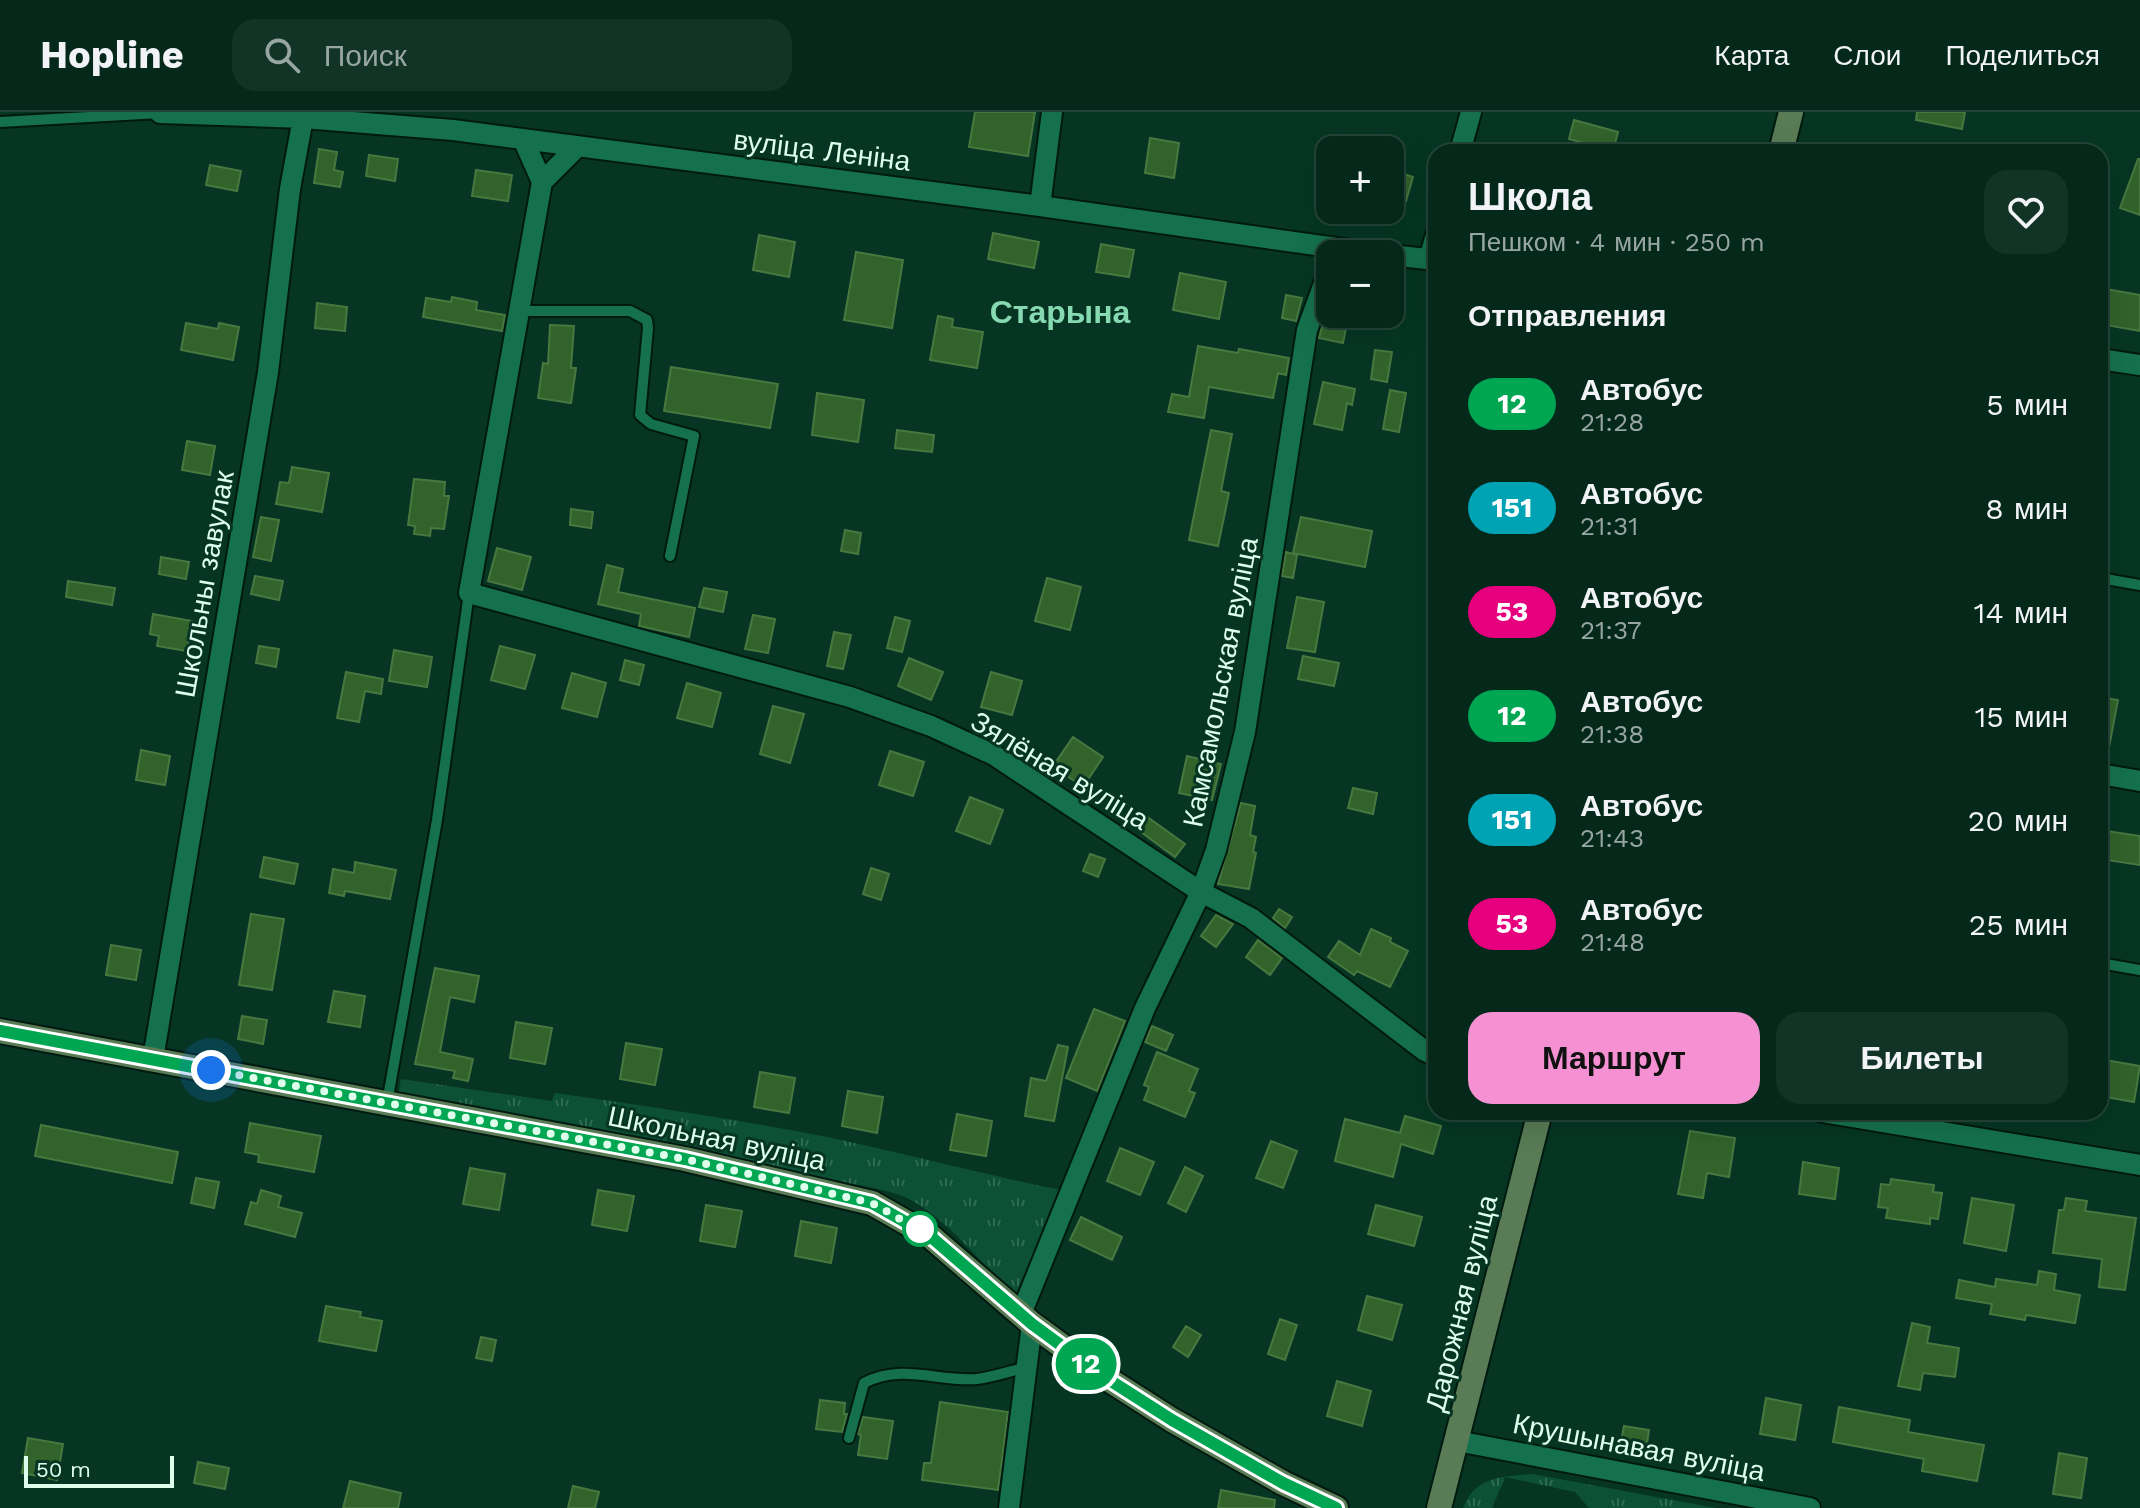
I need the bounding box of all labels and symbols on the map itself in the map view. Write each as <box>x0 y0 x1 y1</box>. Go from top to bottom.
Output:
street label: вуліца Леніна <box>732 123 913 178</box>
district label: Старына <box>990 293 1130 331</box>
street label: Школьны завулак <box>168 468 241 700</box>
street label: Камсамольская вуліца <box>1176 534 1265 830</box>
street label: Зялёная вуліца <box>965 704 1155 837</box>
your location <box>191 1050 231 1090</box>
street label: Школьная вуліца <box>605 1099 829 1178</box>
street label: Дарожная вуліца <box>1419 1191 1504 1415</box>
unlabelled marker <box>903 1212 937 1246</box>
line badge: 12 <box>1050 1338 1122 1390</box>
street label: Крушынавая вуліца <box>1510 1407 1768 1488</box>
scale bar <box>24 1452 174 1488</box>

